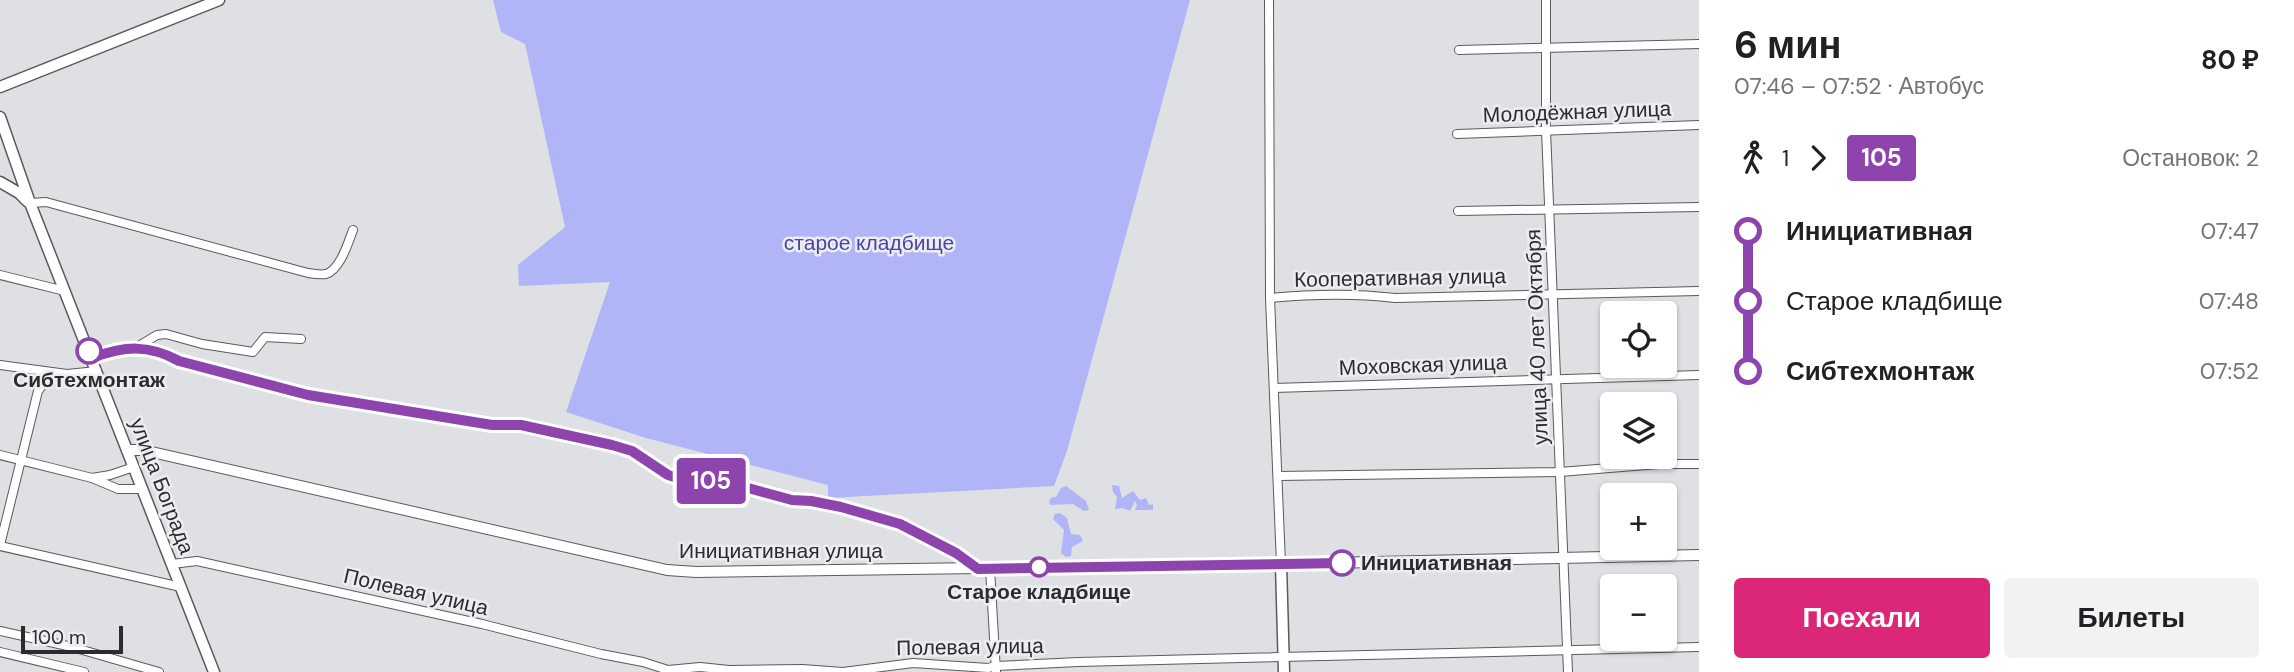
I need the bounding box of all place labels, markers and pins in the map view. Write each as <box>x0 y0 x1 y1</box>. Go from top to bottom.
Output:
marker: Сибтехмонтаж <box>76 338 102 364</box>
place label: Сибтехмонтаж <box>13 366 166 394</box>
place label: Инициативная <box>1361 549 1512 577</box>
marker: Инициативная <box>1329 550 1355 576</box>
marker: Старое кладбище <box>1029 557 1049 577</box>
place label: Старое кладбище <box>947 578 1131 606</box>

